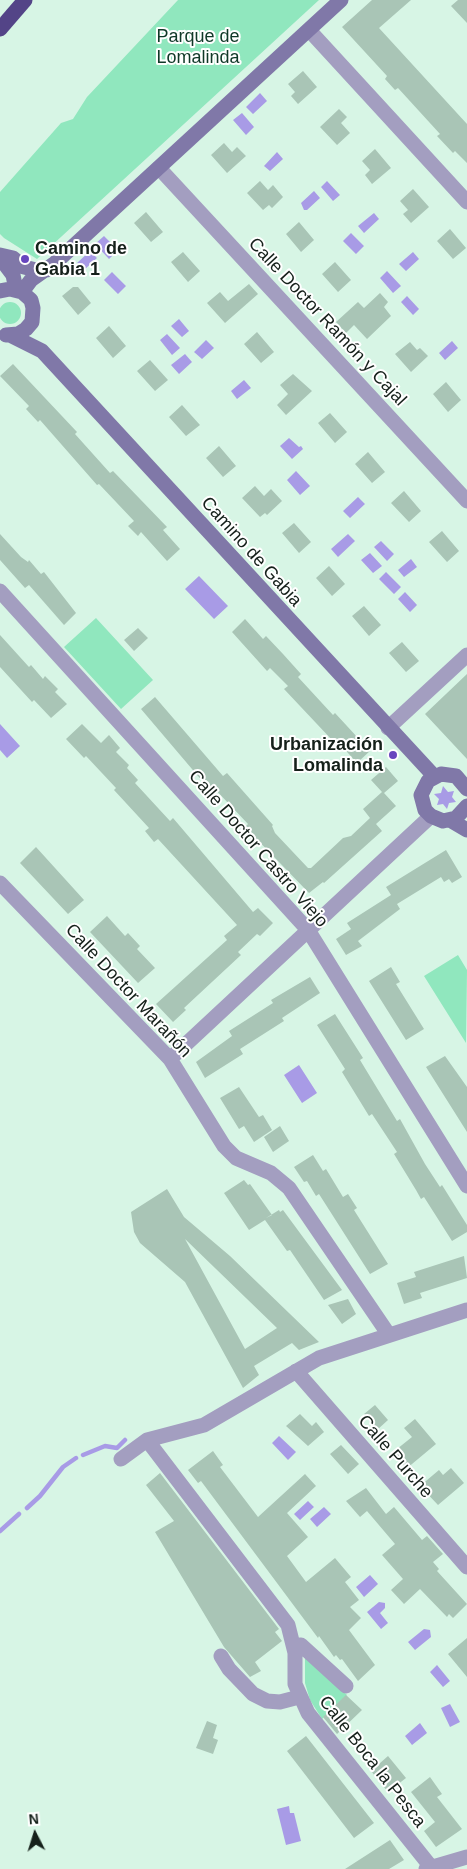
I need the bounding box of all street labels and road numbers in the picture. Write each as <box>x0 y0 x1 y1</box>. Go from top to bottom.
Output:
street label: Calle Doctor Ramón y Cajal <box>243 233 411 411</box>
street label: Camino de Gabia <box>196 493 306 611</box>
street label: Calle Doctor Castro Viejo <box>184 766 332 932</box>
street label: Calle Doctor Marañón <box>60 920 196 1062</box>
street label: Calle Purche <box>353 1411 437 1503</box>
street label: Calle Boca la Pesca <box>314 1692 430 1832</box>

